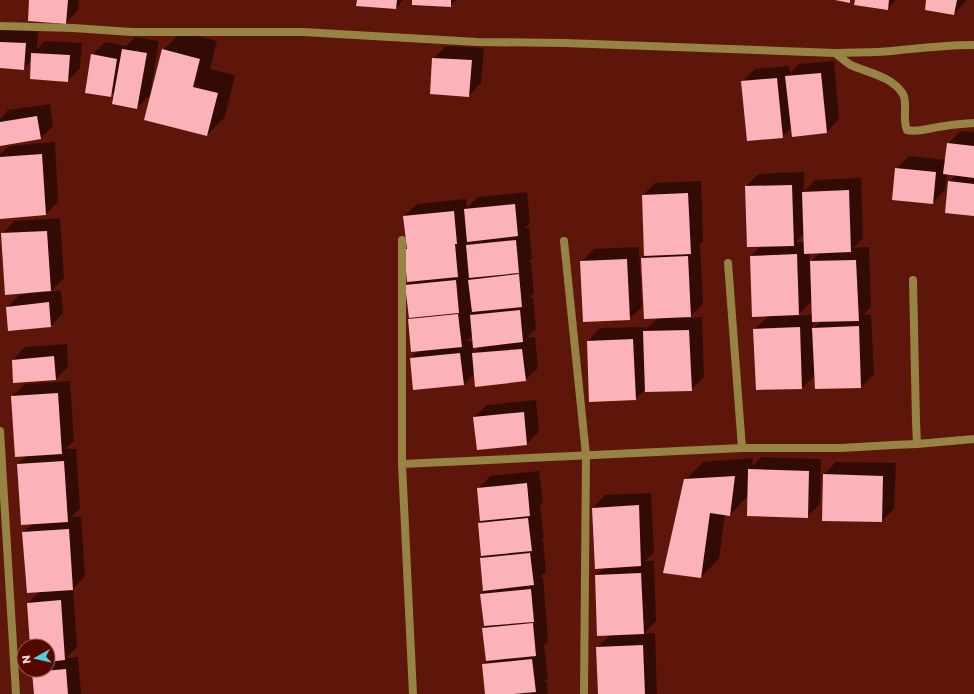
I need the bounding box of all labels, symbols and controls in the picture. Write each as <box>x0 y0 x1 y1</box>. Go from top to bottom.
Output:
north arrow <box>16 638 56 678</box>
text: N <box>18 654 35 665</box>

